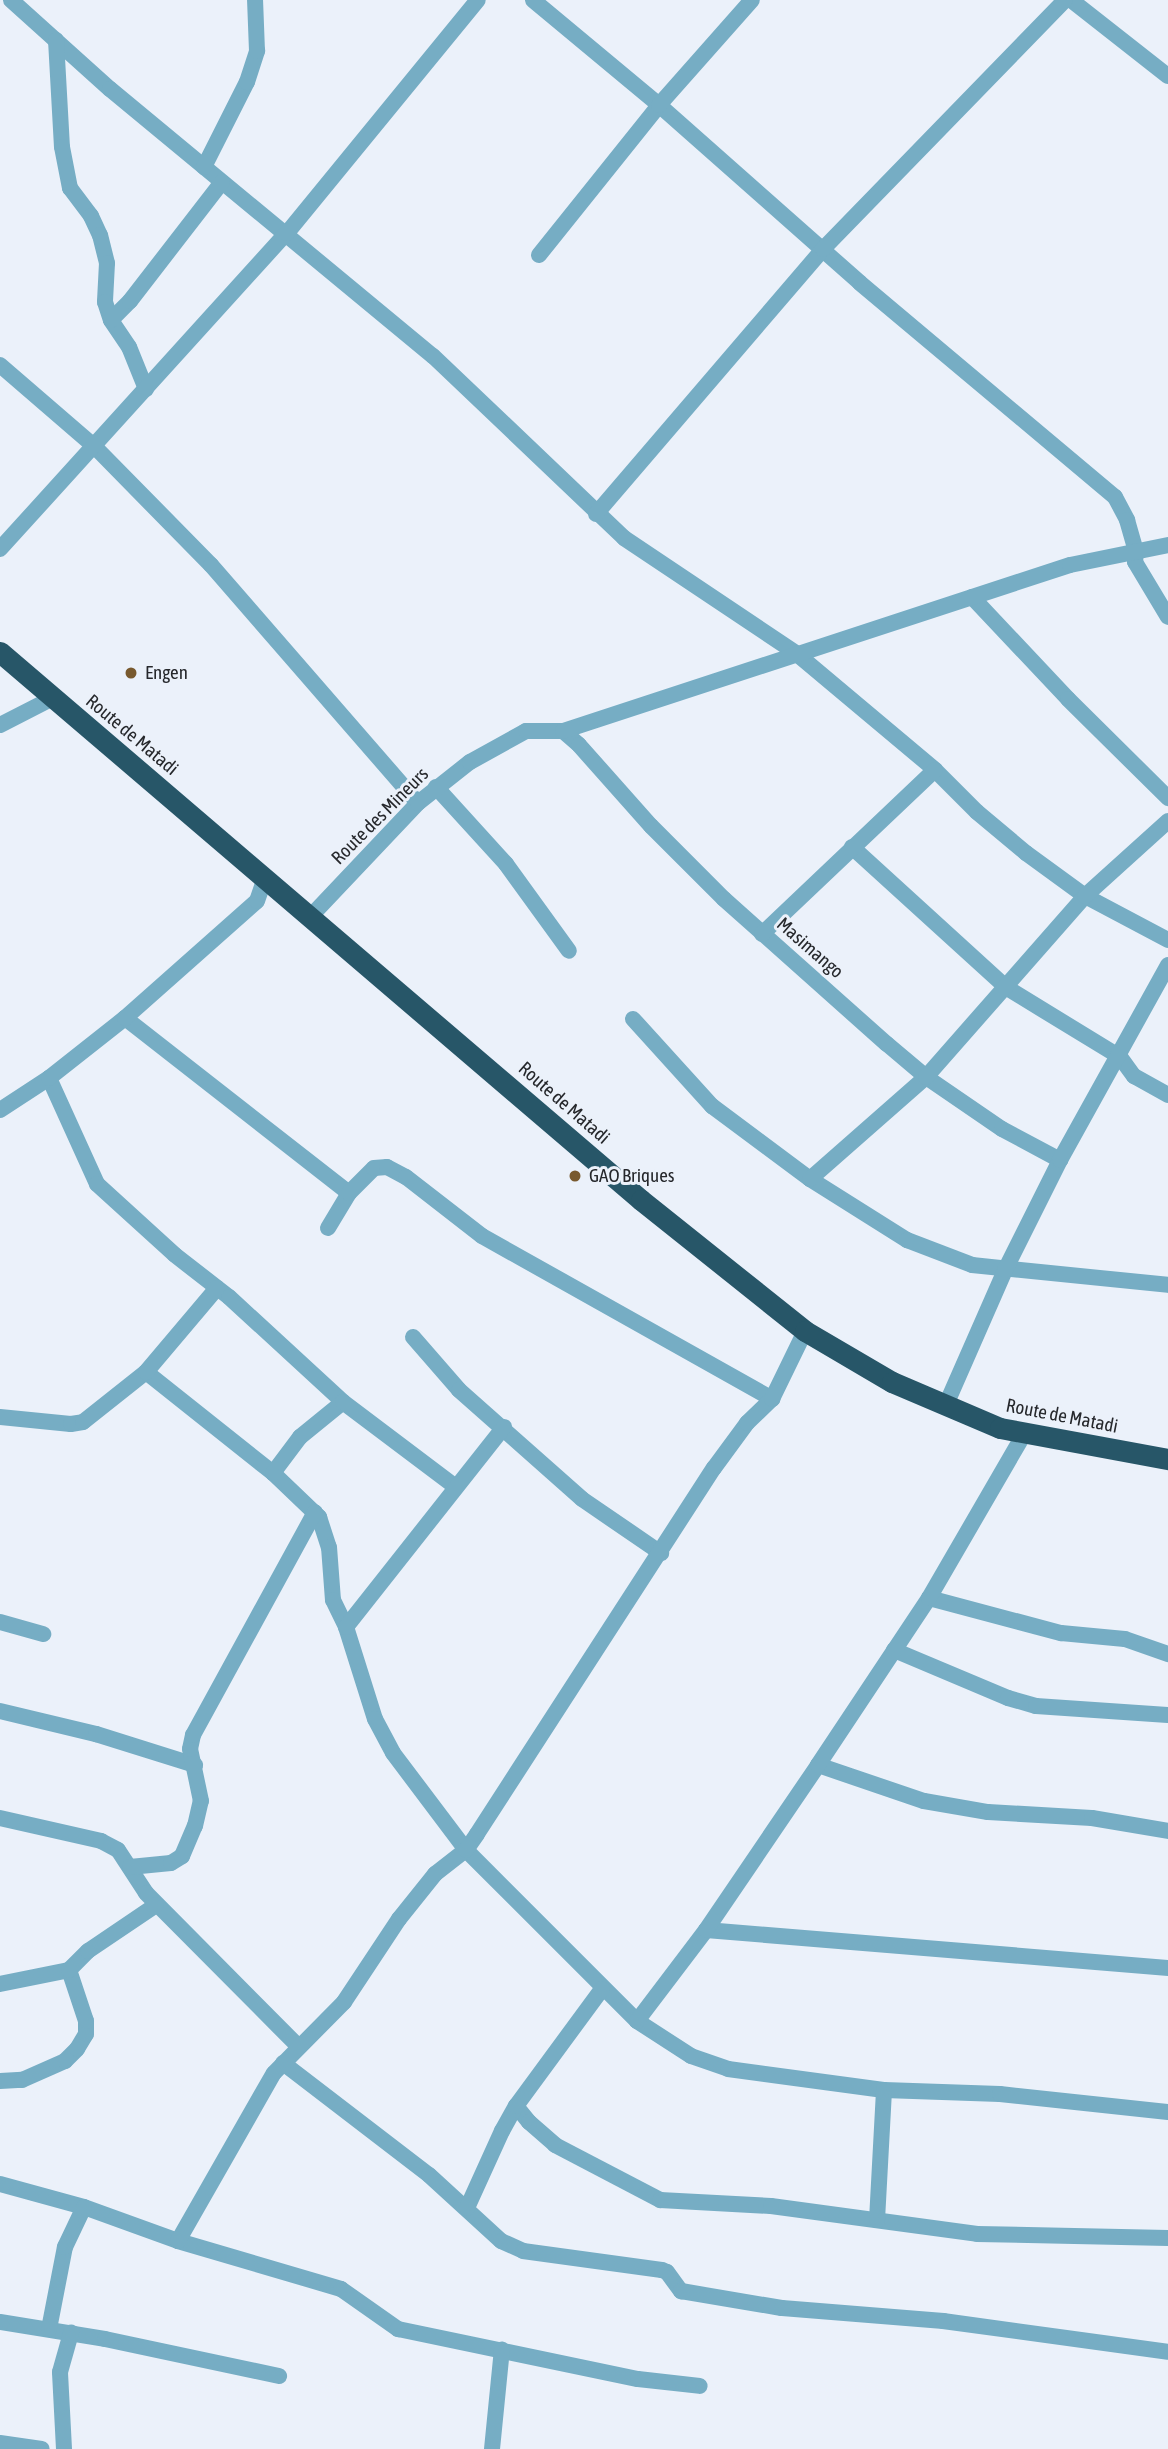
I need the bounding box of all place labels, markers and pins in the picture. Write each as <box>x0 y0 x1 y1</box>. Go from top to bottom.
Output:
place label: Engen <box>145 662 188 684</box>
marker: Engen <box>123 665 139 681</box>
place label: GAO Briques <box>589 1165 675 1187</box>
marker: GAO Briques <box>567 1168 583 1184</box>

